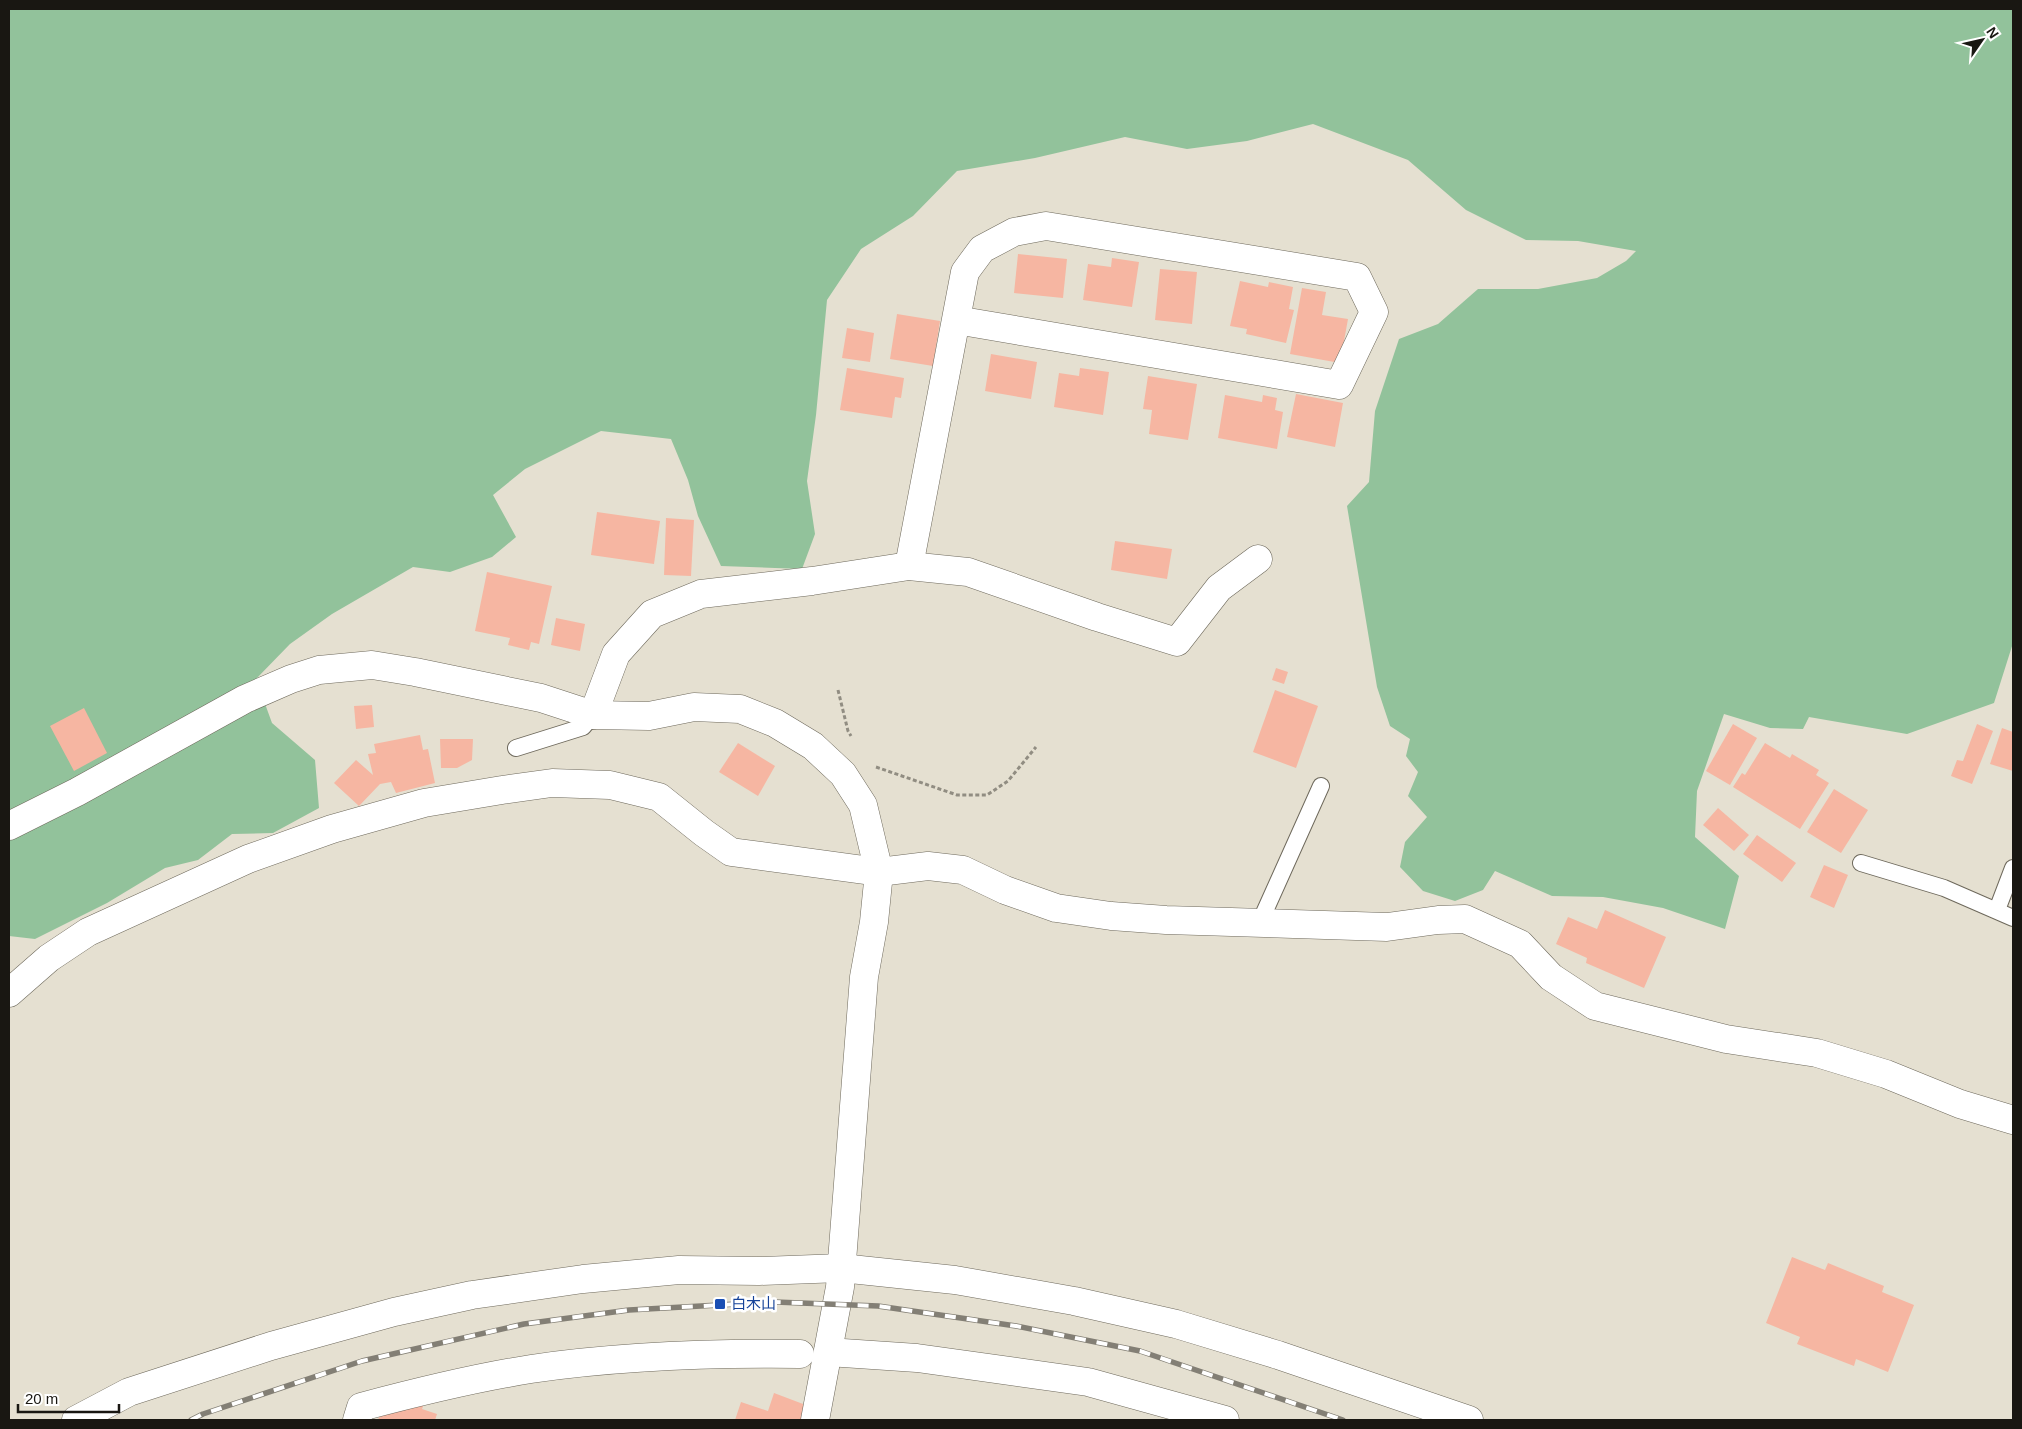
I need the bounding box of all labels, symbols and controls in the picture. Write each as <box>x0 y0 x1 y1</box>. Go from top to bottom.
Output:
north arrow <box>1957 15 2007 65</box>
text: N <box>1983 24 2002 41</box>
place label: 白木山 <box>731 1295 776 1312</box>
marker: 白木山 <box>713 1297 727 1311</box>
scale bar <box>18 1382 119 1414</box>
text: 20 m <box>25 1390 58 1407</box>

